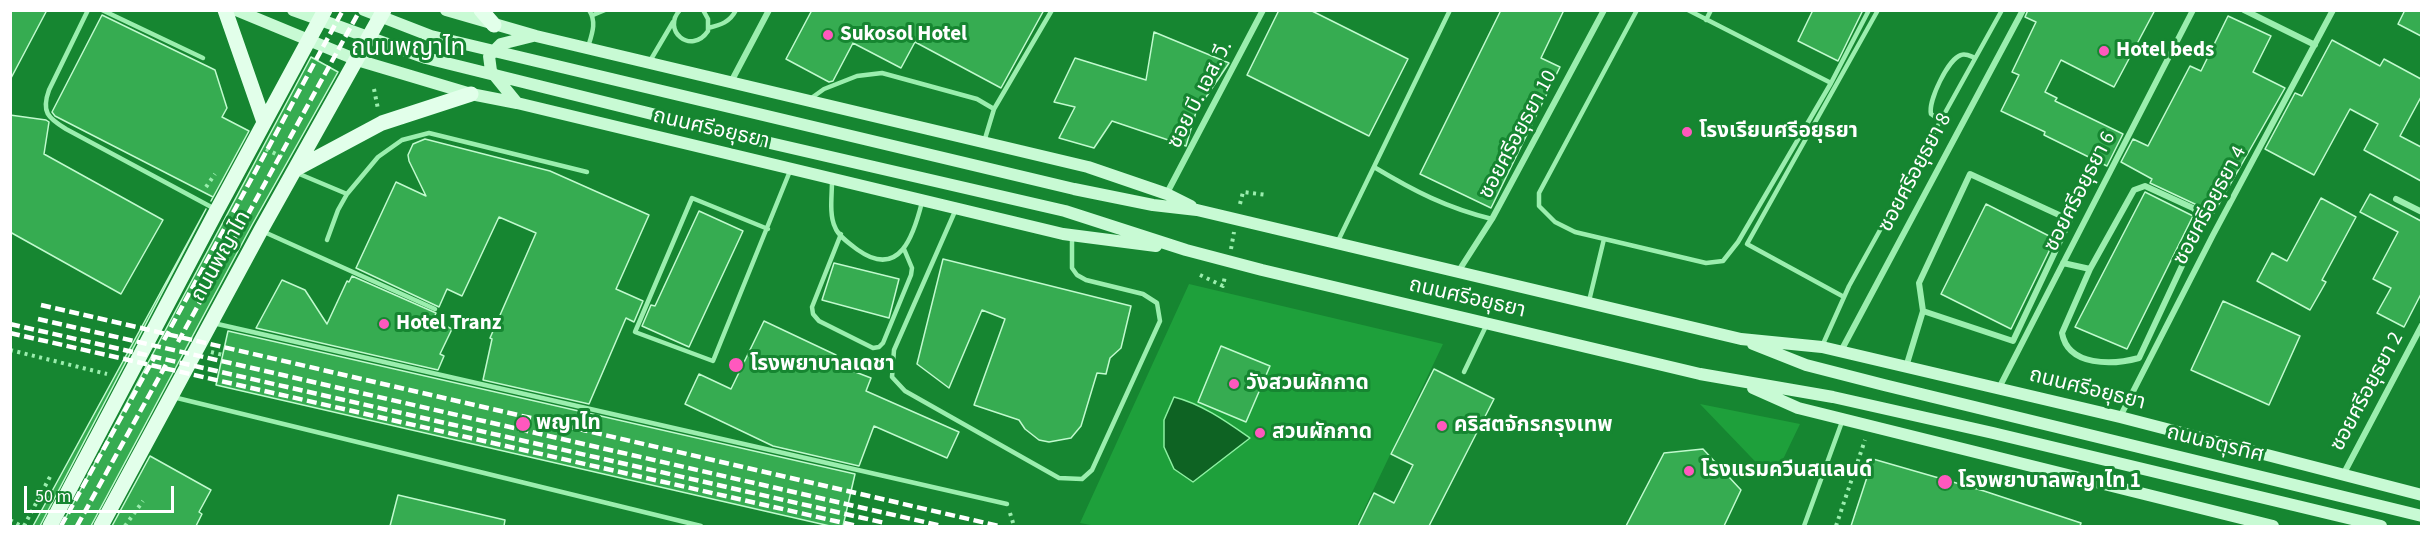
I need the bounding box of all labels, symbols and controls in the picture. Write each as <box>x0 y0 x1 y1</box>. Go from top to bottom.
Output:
place label: Sukosol Hotel <box>840 22 967 48</box>
marker: Sukosol Hotel <box>821 28 835 42</box>
district label: ถนนพญาไท <box>351 36 465 64</box>
street label: ซอย บี. เอส. วี. <box>1163 37 1239 153</box>
place label: Hotel beds <box>2116 38 2214 64</box>
marker: Hotel beds <box>2097 44 2111 58</box>
street label: ซอยศรีอยุธยา 10 <box>1475 67 1563 203</box>
street label: ถนนศรีอยุธยา <box>650 104 772 156</box>
street label: ซอยศรีอยุธยา 8 <box>1874 109 1958 237</box>
place label: โรงเรียนศรีอยุธยา <box>1699 119 1858 145</box>
marker: โรงเรียนศรีอยุธยา <box>1680 125 1694 139</box>
street label: ซอยศรีอยุธยา 6 <box>2040 128 2122 256</box>
street label: ซอยศรีอยุธยา 4 <box>2169 142 2253 270</box>
street label: ถนนพญาไท <box>187 207 257 307</box>
street label: ถนนศรีอยุธยา <box>1406 273 1528 325</box>
place label: Hotel Tranz <box>396 311 501 337</box>
marker: Hotel Tranz <box>377 317 391 331</box>
street label: ซอยศรีอยุธยา 2 <box>2326 328 2410 456</box>
place label: โรงพยาบาลเดชา <box>750 352 895 378</box>
marker: โรงพยาบาลเดชา <box>727 356 745 374</box>
street label: ถนนศรีอยุธยา <box>2026 363 2148 417</box>
place label: วังสวนผักกาด <box>1246 371 1369 397</box>
marker: วังสวนผักกาด <box>1227 377 1241 391</box>
place label: พญาไท <box>536 411 601 437</box>
place label: คริสตจักรกรุงเทพ <box>1454 413 1612 439</box>
marker: พญาไท <box>514 415 532 433</box>
marker: คริสตจักรกรุงเทพ <box>1435 419 1449 433</box>
place label: สวนผักกาด <box>1272 420 1372 446</box>
street label: ถนนจตุรทิศ <box>2164 421 2266 469</box>
marker: สวนผักกาด <box>1253 426 1267 440</box>
place label: โรงแรมควีนสแลนด์ <box>1701 458 1872 484</box>
marker: โรงแรมควีนสแลนด์ <box>1682 464 1696 478</box>
place label: โรงพยาบาลพญาไท 1 <box>1958 469 2141 495</box>
marker: โรงพยาบาลพญาไท 1 <box>1936 473 1954 491</box>
scale bar <box>27 474 177 512</box>
text: 50 m <box>35 484 71 509</box>

